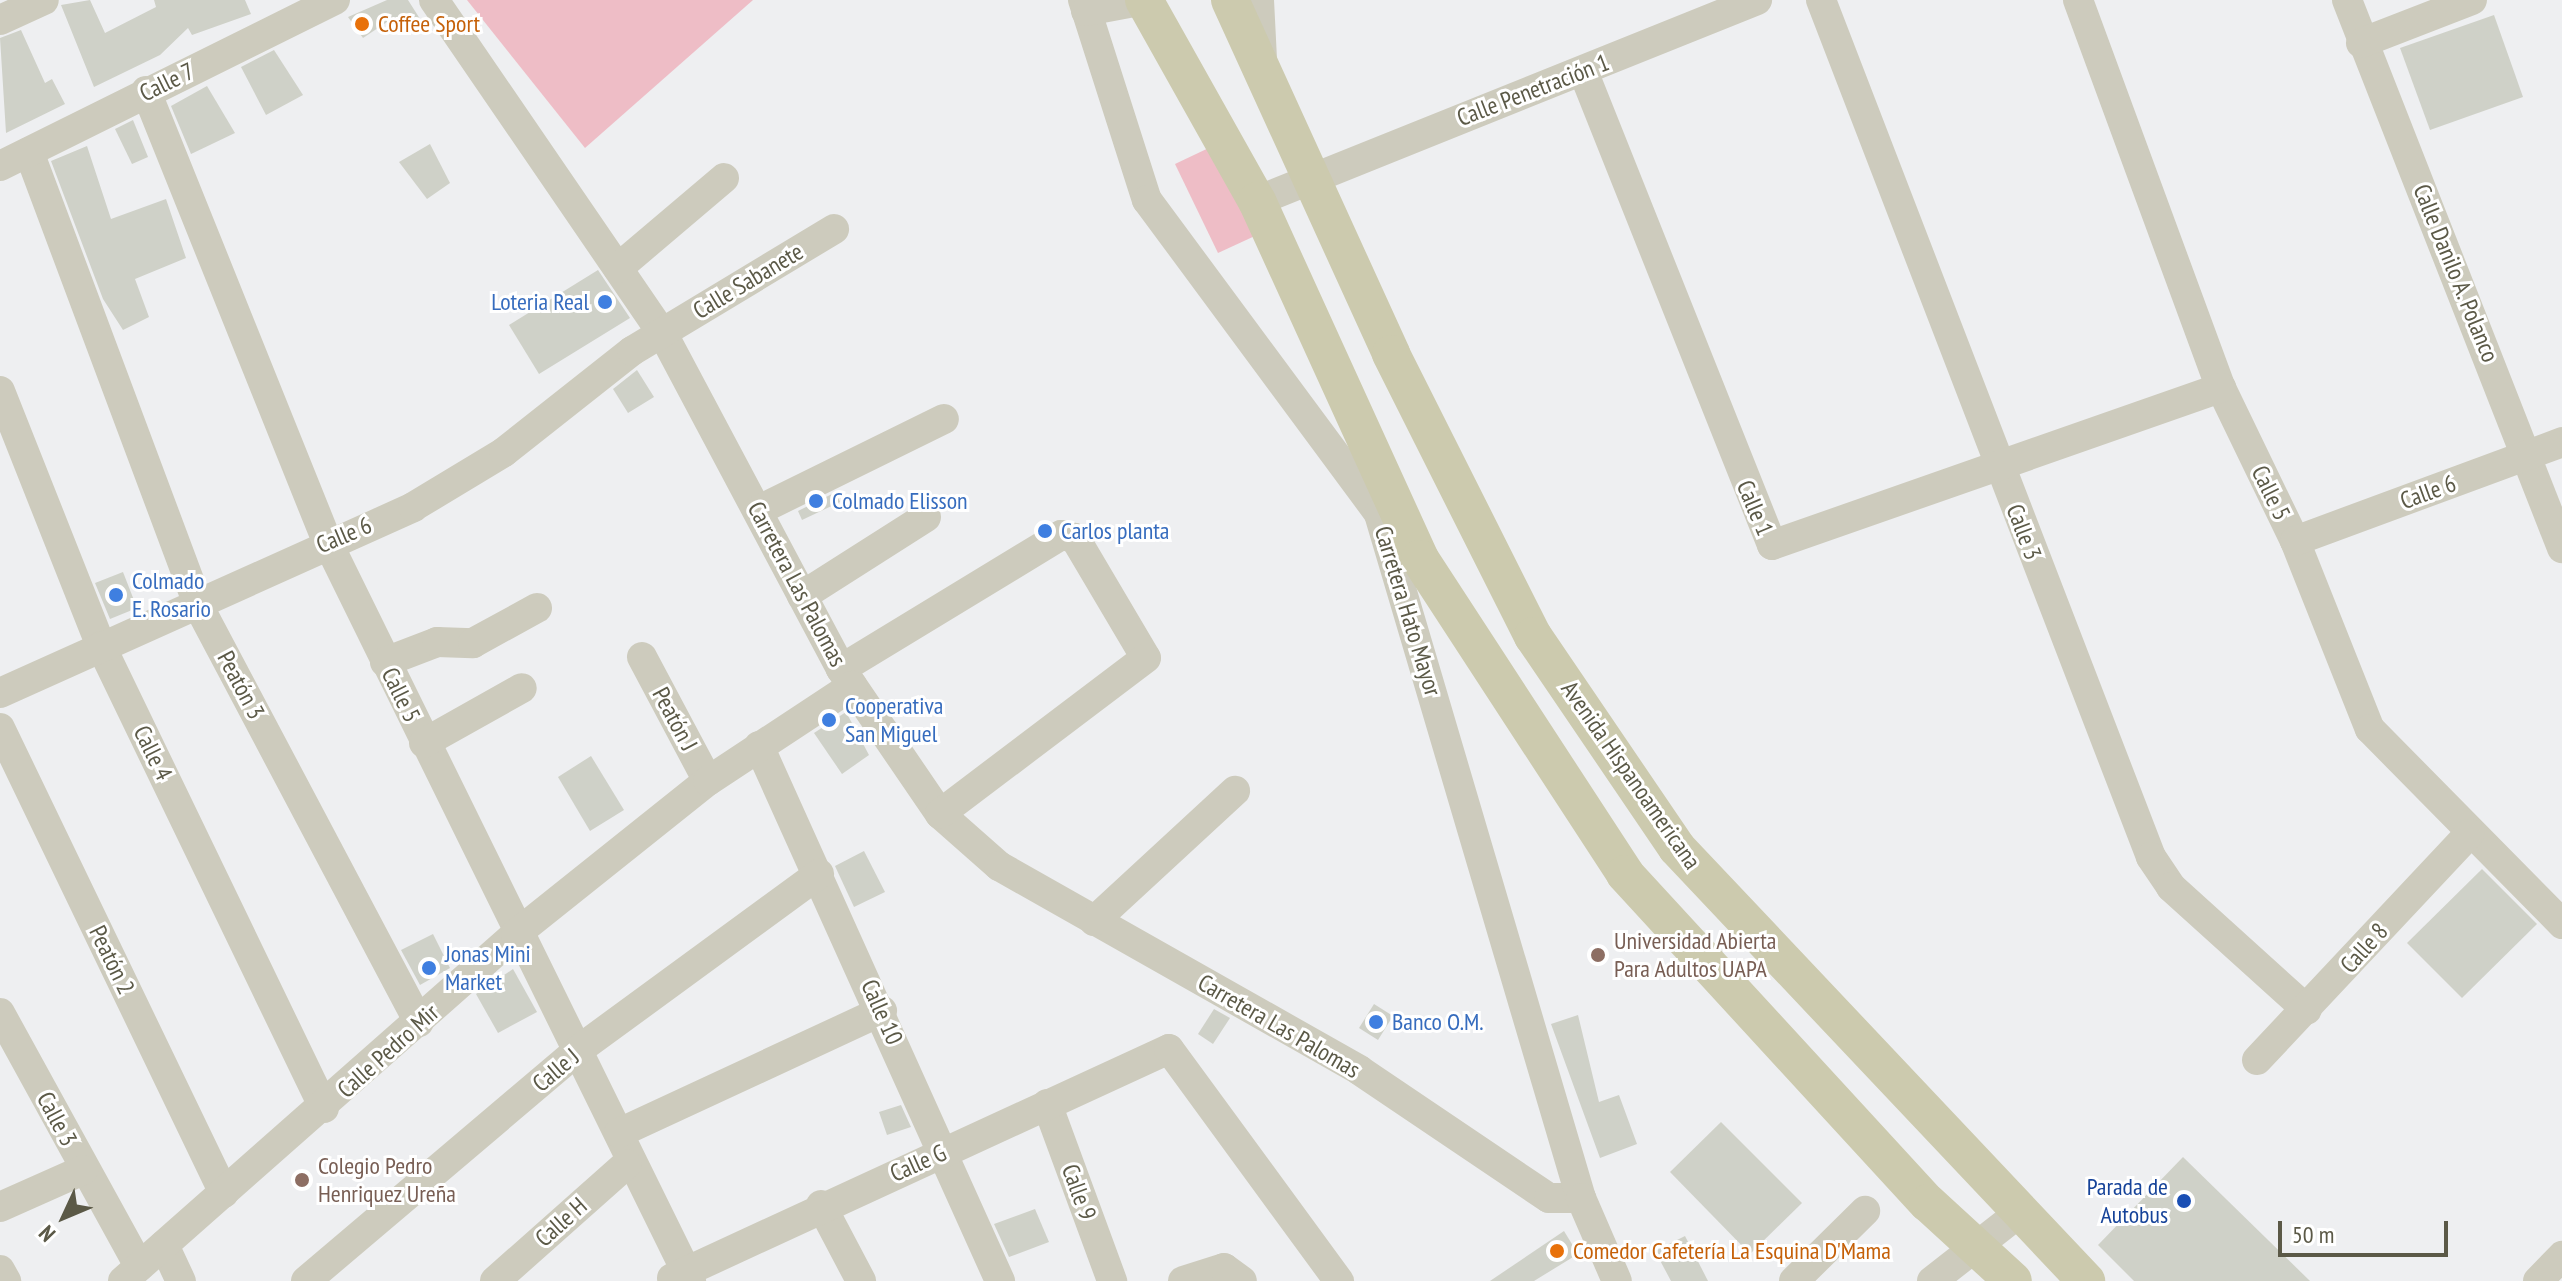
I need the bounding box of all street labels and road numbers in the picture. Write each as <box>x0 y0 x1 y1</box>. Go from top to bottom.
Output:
street label: Calle Penetración 1 <box>1453 48 1613 132</box>
street label: Calle 7 <box>135 57 199 107</box>
street label: Calle Danilo A. Polanco <box>2407 179 2505 367</box>
street label: Calle Sabanete <box>688 237 808 325</box>
street label: Calle 5 <box>2246 461 2296 525</box>
street label: Calle 6 <box>2396 469 2460 515</box>
street label: Calle 1 <box>1731 476 1779 540</box>
street label: Carretera Las Palomas <box>741 497 853 671</box>
street label: Calle 3 <box>2000 500 2048 564</box>
street label: Calle 6 <box>312 511 376 559</box>
street label: Carretera Hato Mayor <box>1368 523 1448 699</box>
street label: Peatón 3 <box>211 646 271 724</box>
street label: Calle 5 <box>376 663 426 727</box>
street label: Avenida Hispanoamericana <box>1555 675 1707 875</box>
street label: Peatón J <box>646 682 704 756</box>
street label: Calle 4 <box>128 721 178 785</box>
street label: Calle 8 <box>2334 917 2394 979</box>
street label: Peatón 2 <box>83 921 141 999</box>
street label: Carretera Las Palomas <box>1193 968 1365 1084</box>
street label: Calle 10 <box>855 975 909 1049</box>
street label: Calle Pedro Mir <box>332 998 444 1104</box>
street label: Calle J <box>527 1042 585 1098</box>
street label: Calle 3 <box>31 1087 83 1151</box>
street label: Calle G <box>886 1138 950 1188</box>
street label: Calle 9 <box>1056 1160 1102 1224</box>
street label: Calle H <box>529 1191 593 1253</box>

